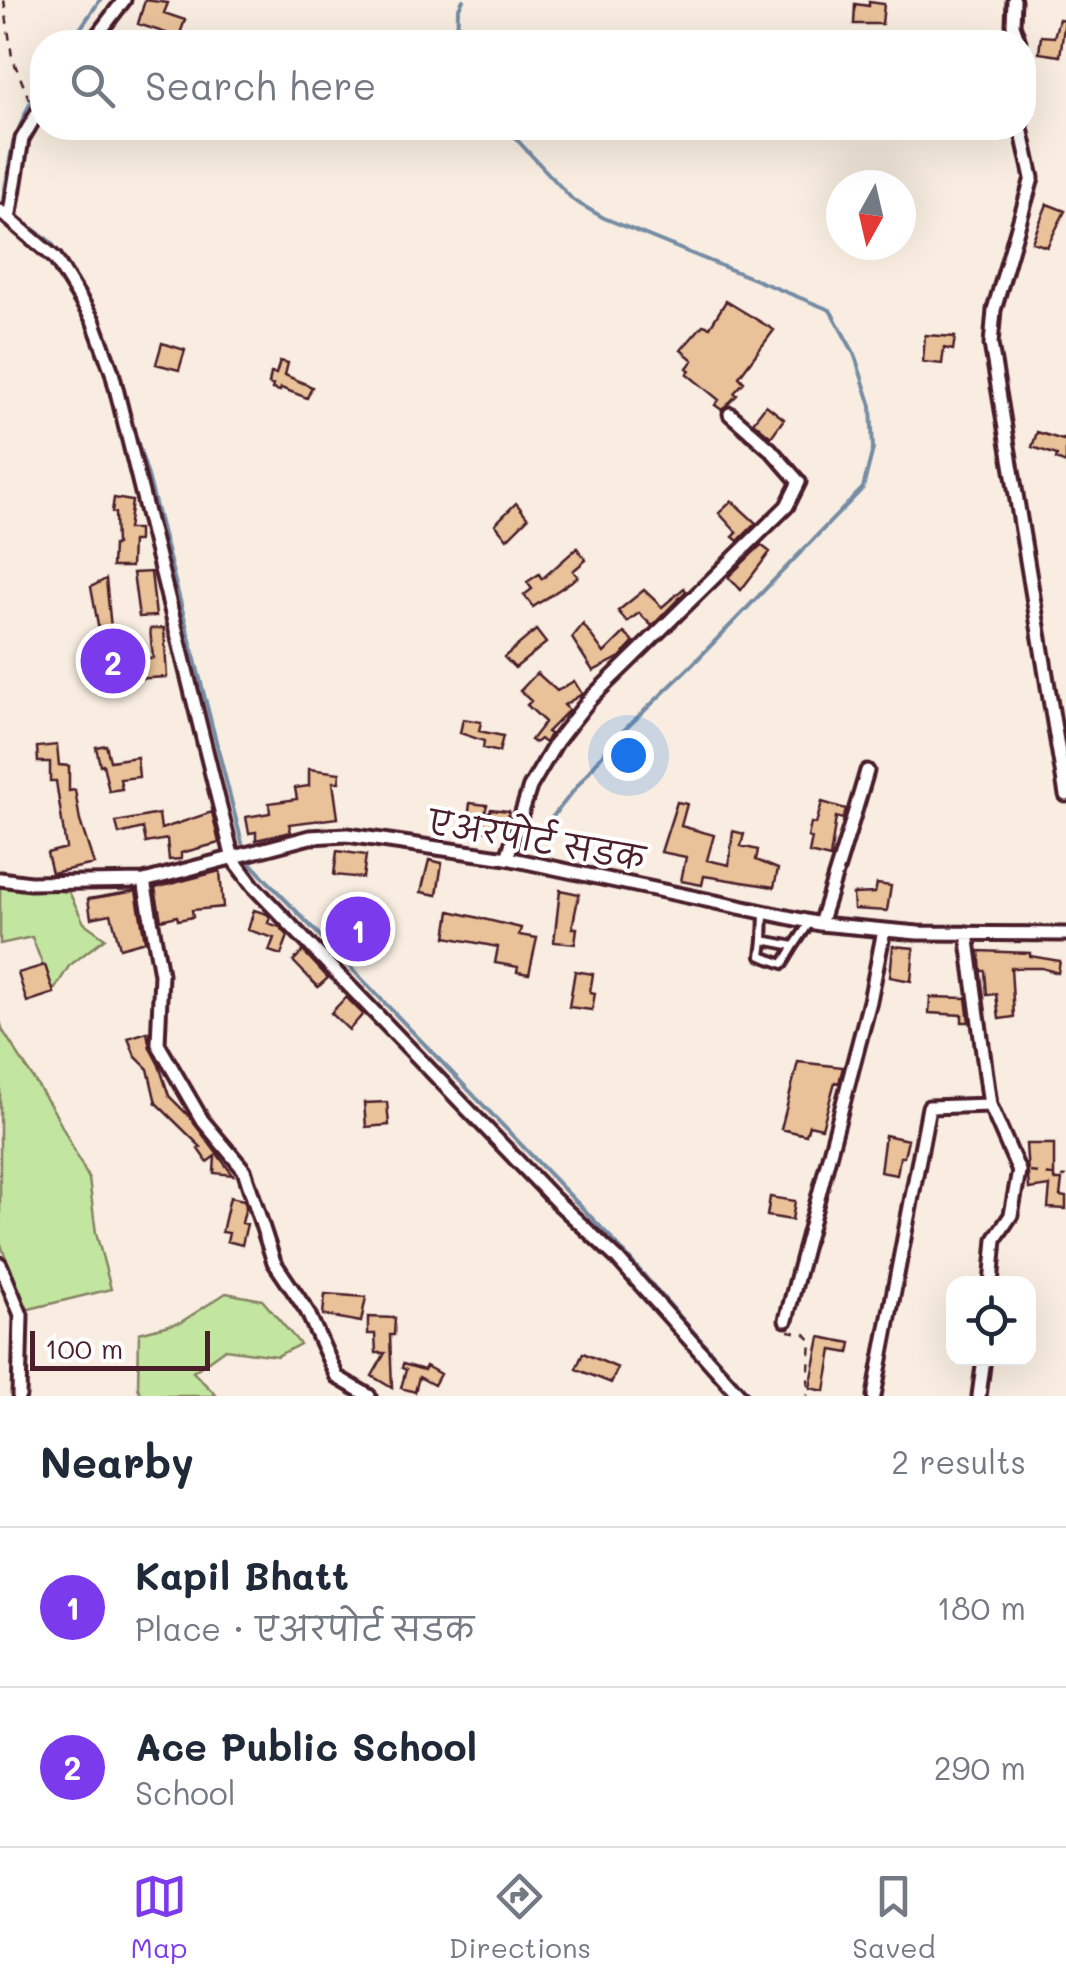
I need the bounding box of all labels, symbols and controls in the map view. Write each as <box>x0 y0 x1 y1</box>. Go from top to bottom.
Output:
search box <box>30 30 1036 140</box>
icon: search <box>65 58 120 113</box>
text: Search here <box>145 60 376 110</box>
north arrow <box>826 170 916 260</box>
pin: 2 <box>80 624 146 698</box>
your location <box>603 730 654 781</box>
street label: एअरपोर्ट सडक <box>424 797 650 879</box>
pin: 1 <box>326 892 390 966</box>
map controls <box>946 1276 1036 1366</box>
button: locate <box>946 1276 1036 1366</box>
scale bar <box>30 1326 210 1370</box>
text: 100 m <box>45 1330 123 1366</box>
text: Nearby <box>40 1434 194 1489</box>
text: 2 results <box>891 1440 1026 1482</box>
text: Kapil Bhatt <box>135 1550 349 1600</box>
text: 1 <box>65 1586 80 1628</box>
text: 180 m <box>937 1586 1026 1628</box>
text: Place · एअरपोर्ट सडक <box>135 1607 474 1649</box>
text: Ace Public School <box>135 1721 477 1771</box>
text: 2 <box>64 1746 81 1788</box>
text: 290 m <box>934 1746 1026 1788</box>
text: School <box>135 1771 236 1813</box>
tab: Map <box>131 1869 188 1965</box>
tab: Directions <box>449 1869 591 1965</box>
tab: Saved <box>852 1869 935 1965</box>

